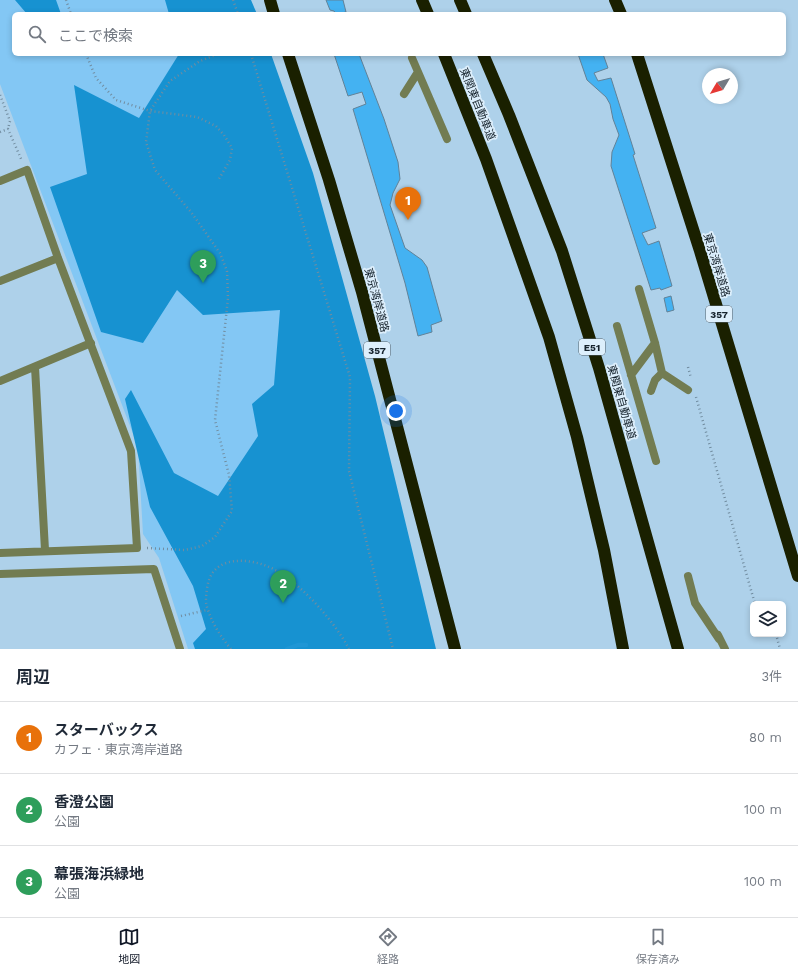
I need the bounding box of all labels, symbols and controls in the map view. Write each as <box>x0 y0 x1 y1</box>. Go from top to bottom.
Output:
search box <box>12 12 786 56</box>
icon: search <box>26 23 48 45</box>
text: ここで検索 <box>58 27 133 45</box>
street label: 東関東自動車道 <box>457 66 498 142</box>
north arrow <box>702 68 738 104</box>
pin: 1 <box>395 187 421 220</box>
street label: 東京湾岸道路 <box>701 232 732 299</box>
pin: 3 <box>190 250 216 283</box>
street label: 東京湾岸道路 <box>362 267 391 334</box>
road number: 357 <box>706 306 732 322</box>
road number: E51 <box>579 339 605 355</box>
road number: 357 <box>364 342 390 358</box>
street label: 東関東自動車道 <box>605 363 638 441</box>
your location <box>386 401 406 421</box>
pin: 2 <box>270 570 296 603</box>
map controls <box>750 601 786 637</box>
button: layers <box>750 601 786 637</box>
text: 周辺 <box>16 667 50 687</box>
text: 3件 <box>761 669 782 684</box>
text: スターバックス <box>54 721 158 739</box>
text: 1 <box>26 730 32 745</box>
text: 80 m <box>749 730 782 745</box>
text: カフェ · 東京湾岸道路 <box>54 742 183 757</box>
text: 香澄公園 <box>54 793 114 811</box>
text: 2 <box>25 802 33 817</box>
text: 100 m <box>744 802 782 817</box>
text: 公園 <box>54 814 80 829</box>
text: 幕張海浜緑地 <box>54 865 144 883</box>
text: 3 <box>25 874 33 889</box>
text: 100 m <box>744 874 782 889</box>
text: 公園 <box>54 886 80 901</box>
tab: 地図 <box>118 926 140 966</box>
tab: 経路 <box>377 926 399 966</box>
tab: 保存済み <box>636 926 680 966</box>

